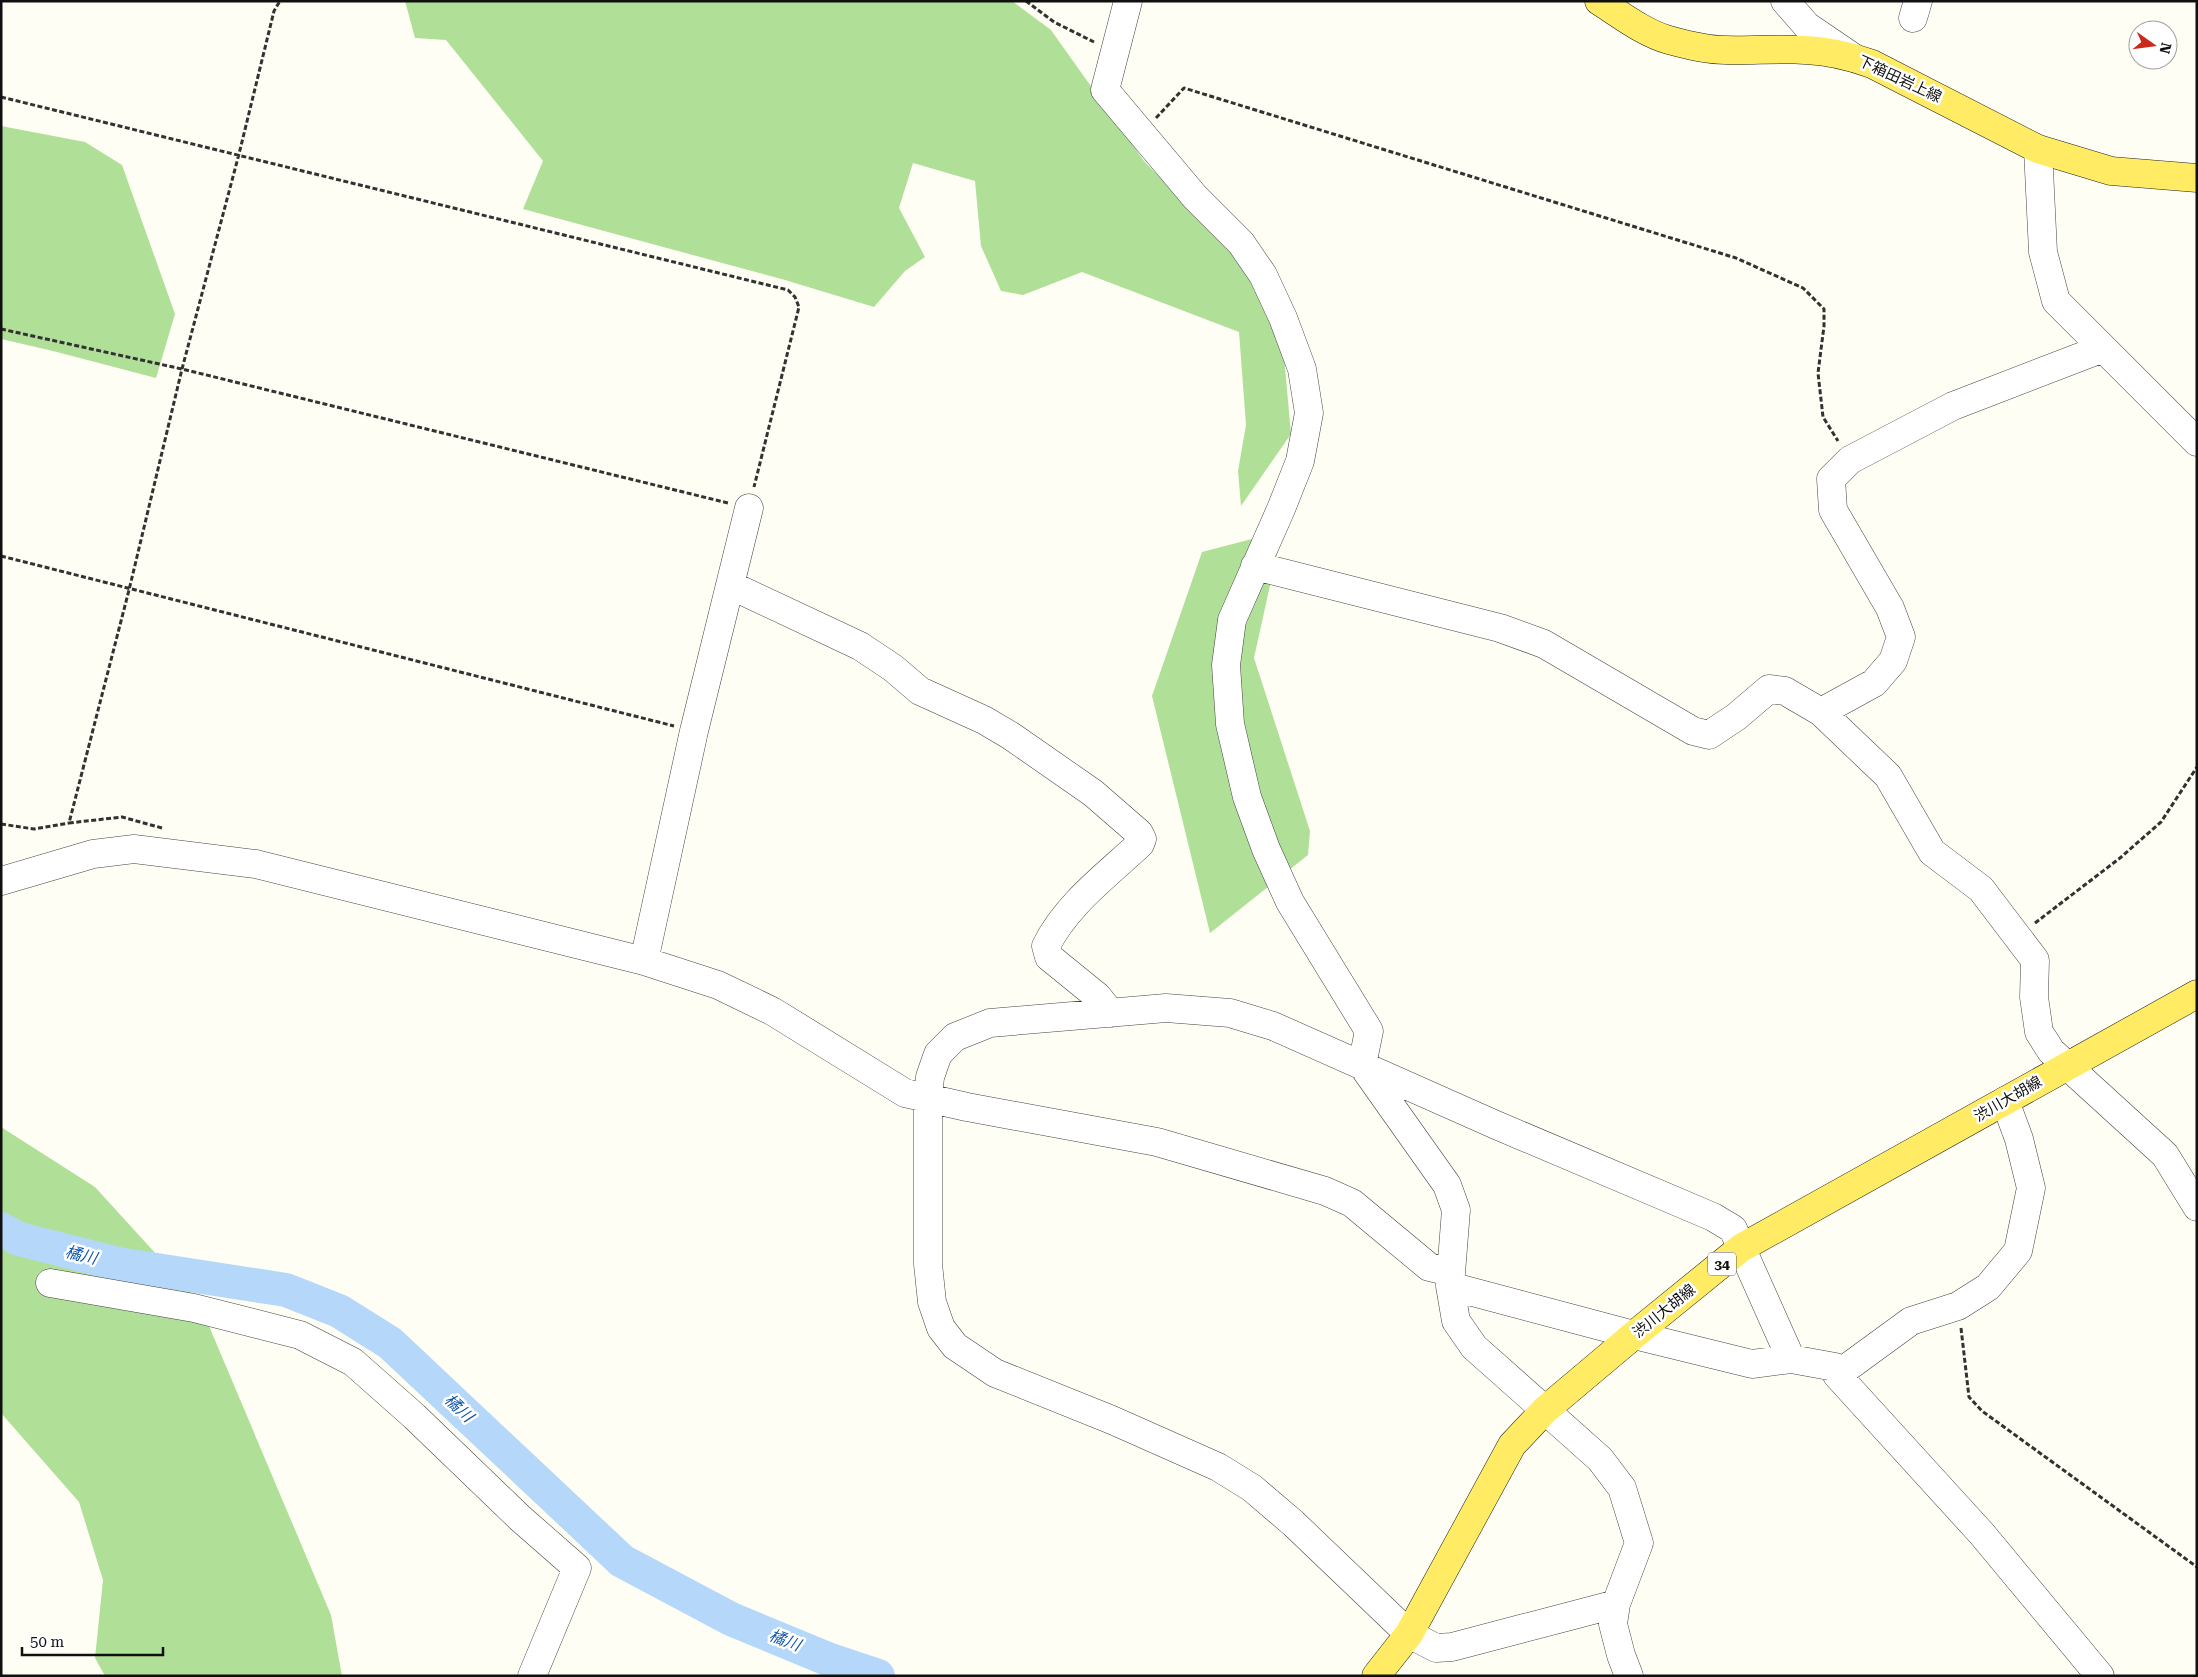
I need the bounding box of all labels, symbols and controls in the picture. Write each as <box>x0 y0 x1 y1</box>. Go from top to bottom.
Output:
north arrow <box>2128 20 2178 70</box>
text: N <box>2156 41 2175 56</box>
street label: 下箱田岩上線 <box>1855 52 1945 106</box>
street label: 渋川大胡線 <box>1971 1072 2045 1126</box>
water label: 橘川 <box>63 1242 101 1269</box>
road number: 34 <box>1708 1252 1736 1276</box>
street label: 渋川大胡線 <box>1629 1280 1699 1342</box>
water label: 橘川 <box>441 1390 479 1427</box>
scale bar <box>22 1624 164 1656</box>
water label: 橘川 <box>767 1625 805 1655</box>
text: 50 m <box>30 1633 65 1651</box>

